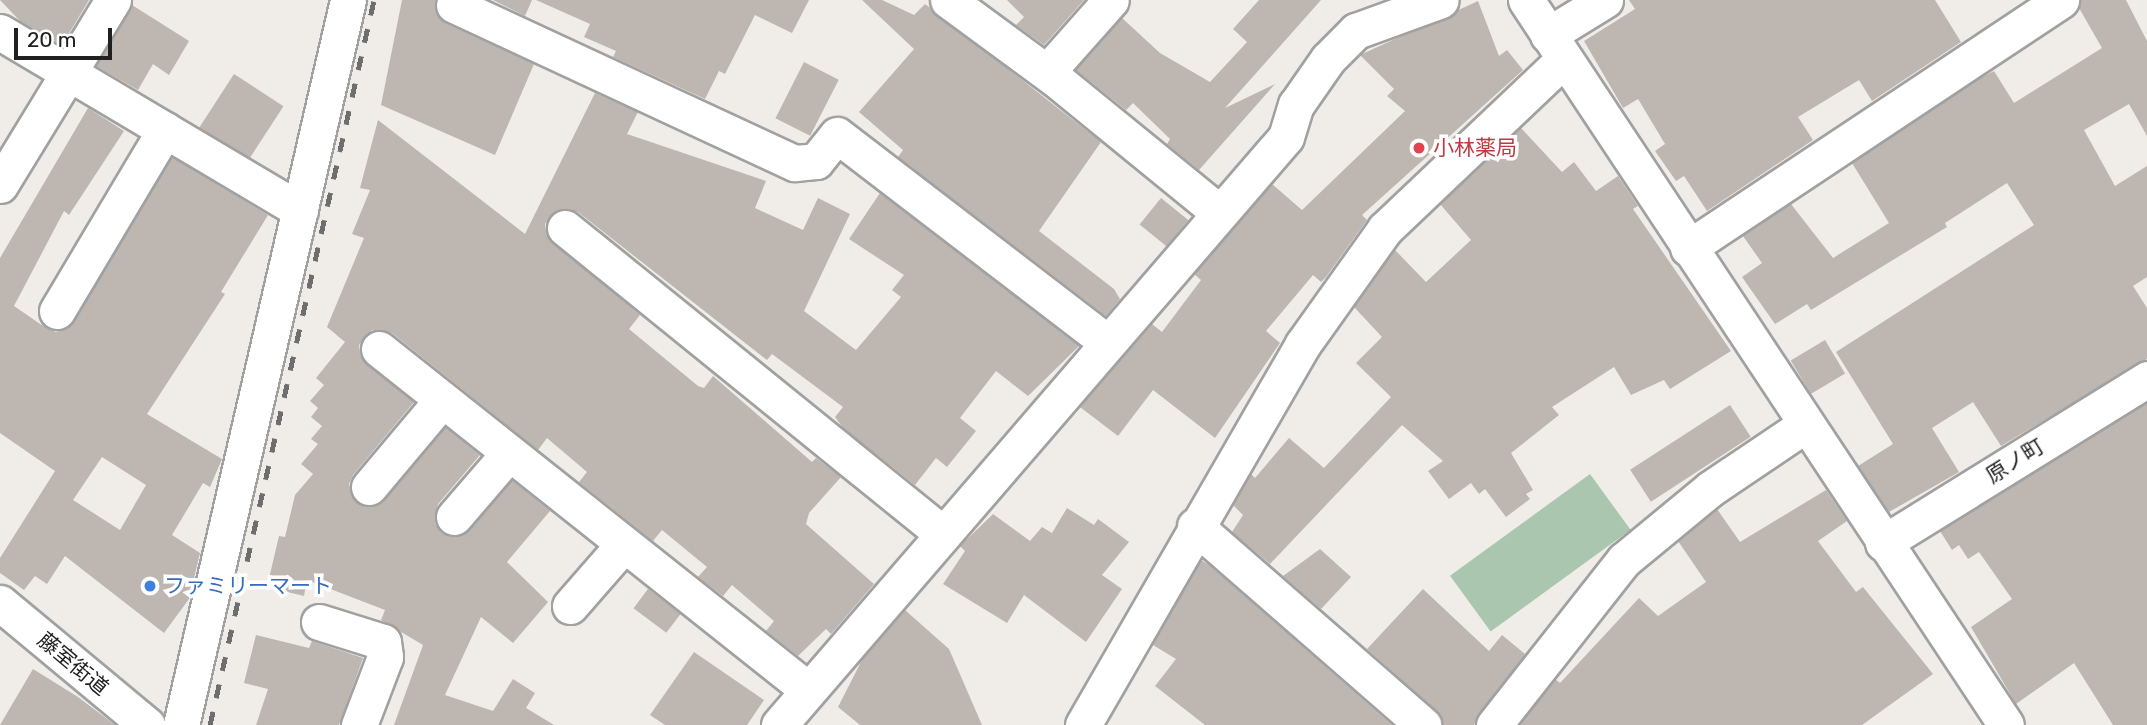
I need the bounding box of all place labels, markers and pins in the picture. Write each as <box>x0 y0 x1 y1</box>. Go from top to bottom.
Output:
place label: 小林薬局 <box>1433 135 1517 161</box>
marker: 小林薬局 <box>1411 140 1427 156</box>
place label: ファミリーマート <box>164 573 332 599</box>
marker: ファミリーマート <box>142 578 158 594</box>

